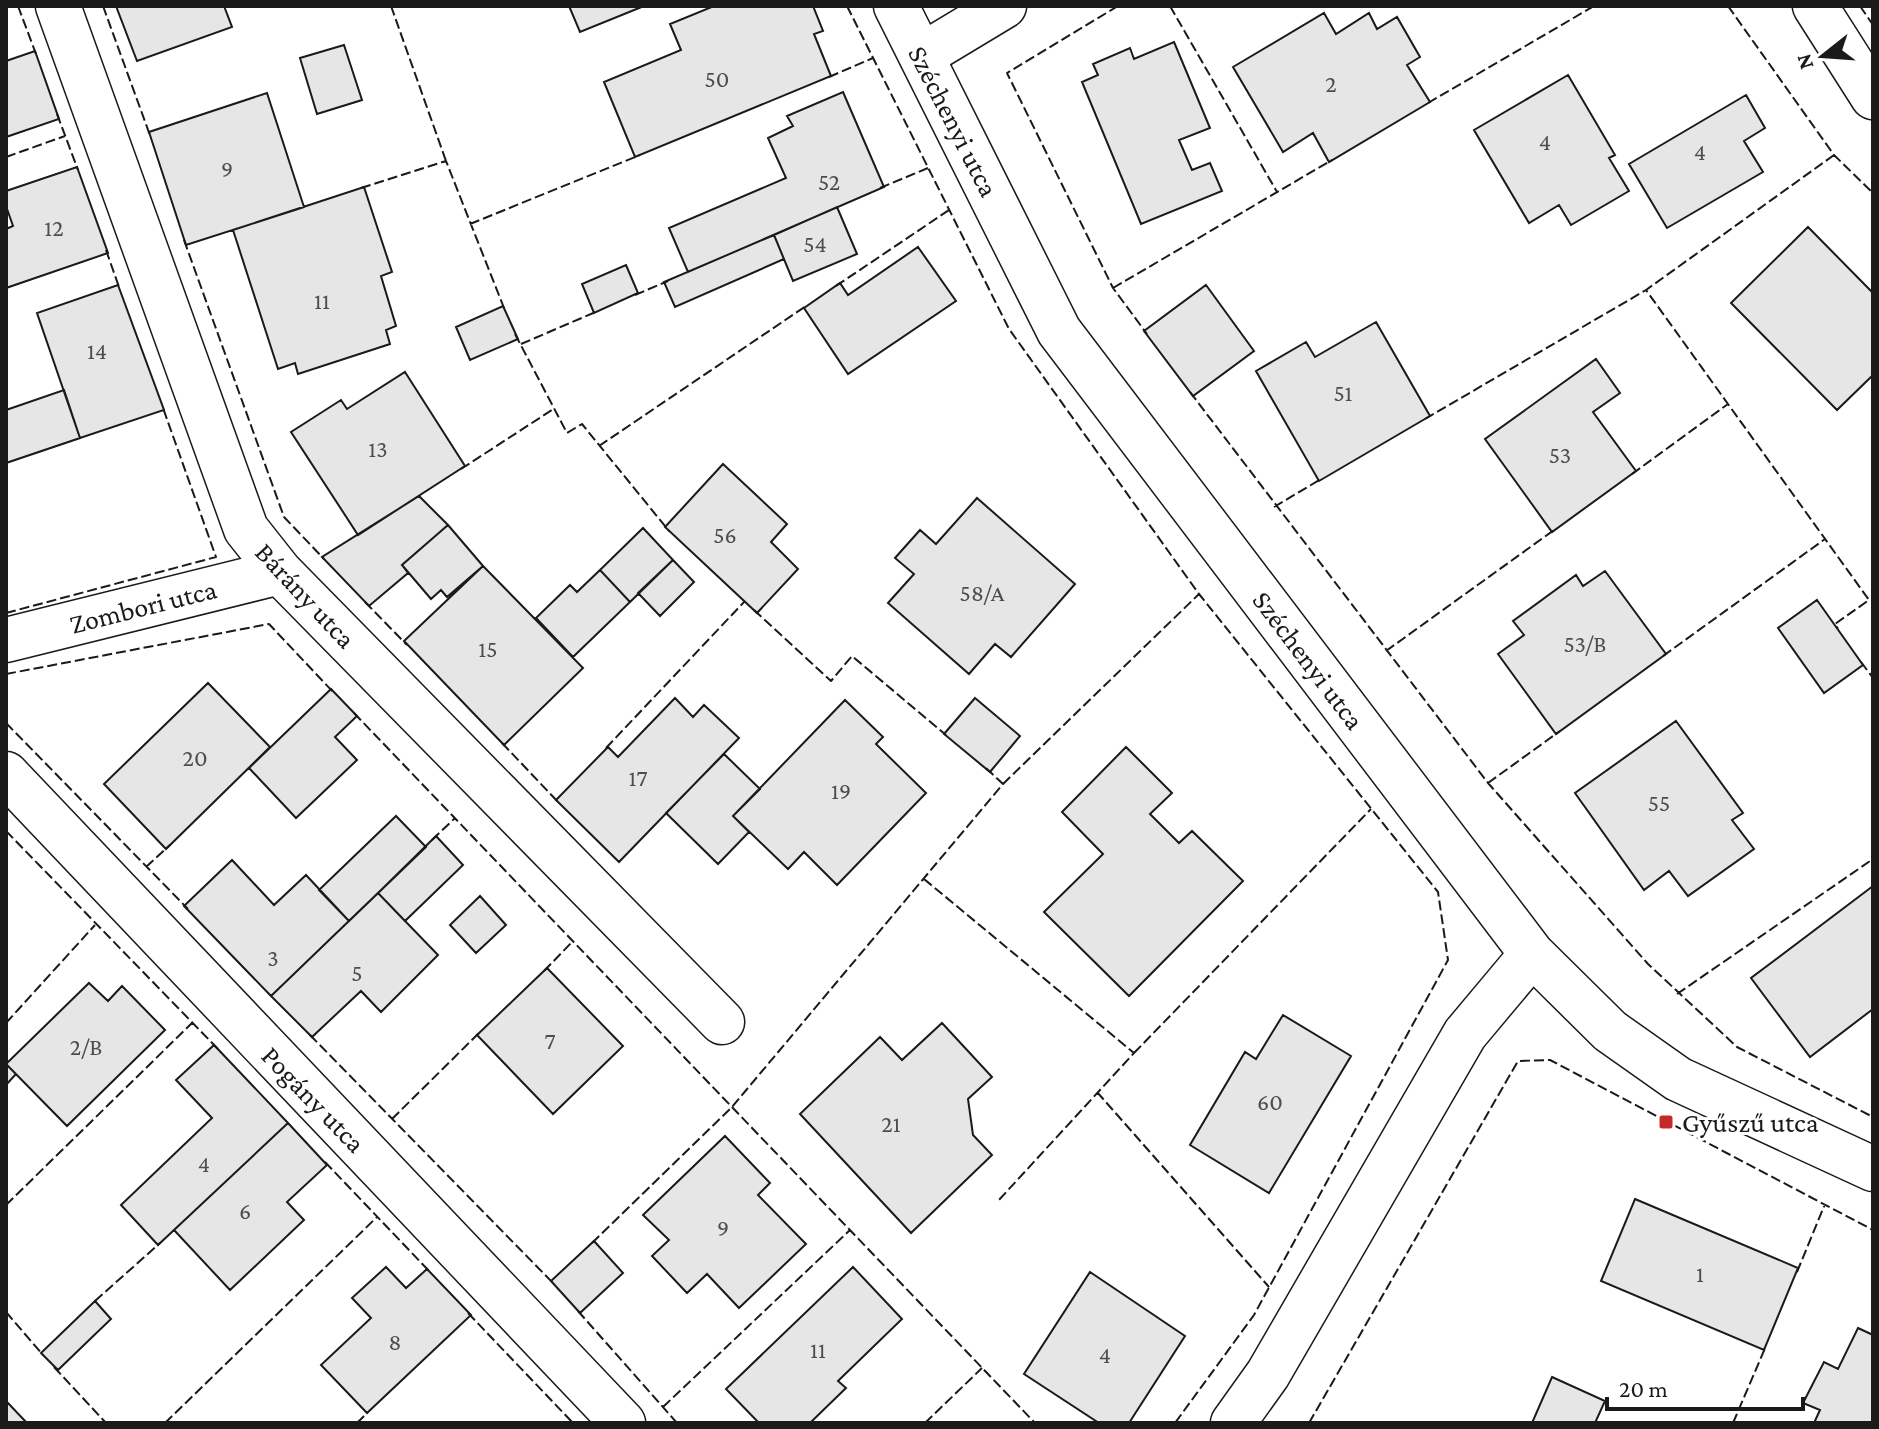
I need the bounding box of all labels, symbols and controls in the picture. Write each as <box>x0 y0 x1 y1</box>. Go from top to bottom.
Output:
north arrow <box>1783 16 1863 96</box>
street label: Széchenyi utca <box>902 41 1005 202</box>
text: N <box>1790 51 1818 73</box>
house number: 50 <box>705 65 729 92</box>
house number: 2 <box>1325 70 1337 97</box>
house number: 4 <box>1539 128 1551 155</box>
house number: 4 <box>1694 138 1706 165</box>
house number: 9 <box>221 155 233 182</box>
house number: 52 <box>818 168 840 195</box>
house number: 12 <box>44 214 64 241</box>
house number: 54 <box>803 230 827 257</box>
house number: 11 <box>314 287 330 314</box>
house number: 14 <box>87 337 107 364</box>
house number: 51 <box>1333 379 1353 406</box>
house number: 13 <box>368 435 388 462</box>
house number: 53 <box>1549 441 1571 468</box>
house number: 56 <box>713 521 737 548</box>
street label: Bárány utca <box>249 536 362 654</box>
street label: Zombori utca <box>66 573 220 640</box>
house number: 58/A <box>960 579 1005 606</box>
street label: Széchenyi utca <box>1247 585 1371 736</box>
house number: 53/B <box>1563 630 1607 657</box>
house number: 15 <box>478 635 498 662</box>
house number: 20 <box>182 744 208 771</box>
house number: 17 <box>628 764 648 791</box>
house number: 19 <box>831 777 851 804</box>
house number: 55 <box>1648 789 1670 816</box>
house number: 3 <box>267 944 279 971</box>
house number: 5 <box>351 959 363 986</box>
house number: 7 <box>544 1027 556 1054</box>
house number: 2/B <box>70 1033 102 1060</box>
street label: Pogány utca <box>255 1040 372 1159</box>
house number: 60 <box>1257 1088 1283 1115</box>
place label: Gyűszű utca <box>1682 1107 1819 1138</box>
house number: 21 <box>881 1110 901 1137</box>
marker: Gyűszű utca <box>1657 1113 1675 1131</box>
house number: 4 <box>198 1150 210 1177</box>
house number: 6 <box>239 1197 251 1224</box>
house number: 9 <box>717 1214 729 1241</box>
house number: 1 <box>1696 1260 1704 1287</box>
house number: 8 <box>389 1328 401 1355</box>
house number: 11 <box>810 1336 826 1363</box>
house number: 4 <box>1099 1341 1111 1368</box>
scale bar <box>1607 1361 1803 1411</box>
text: 20 m <box>1619 1375 1668 1402</box>

